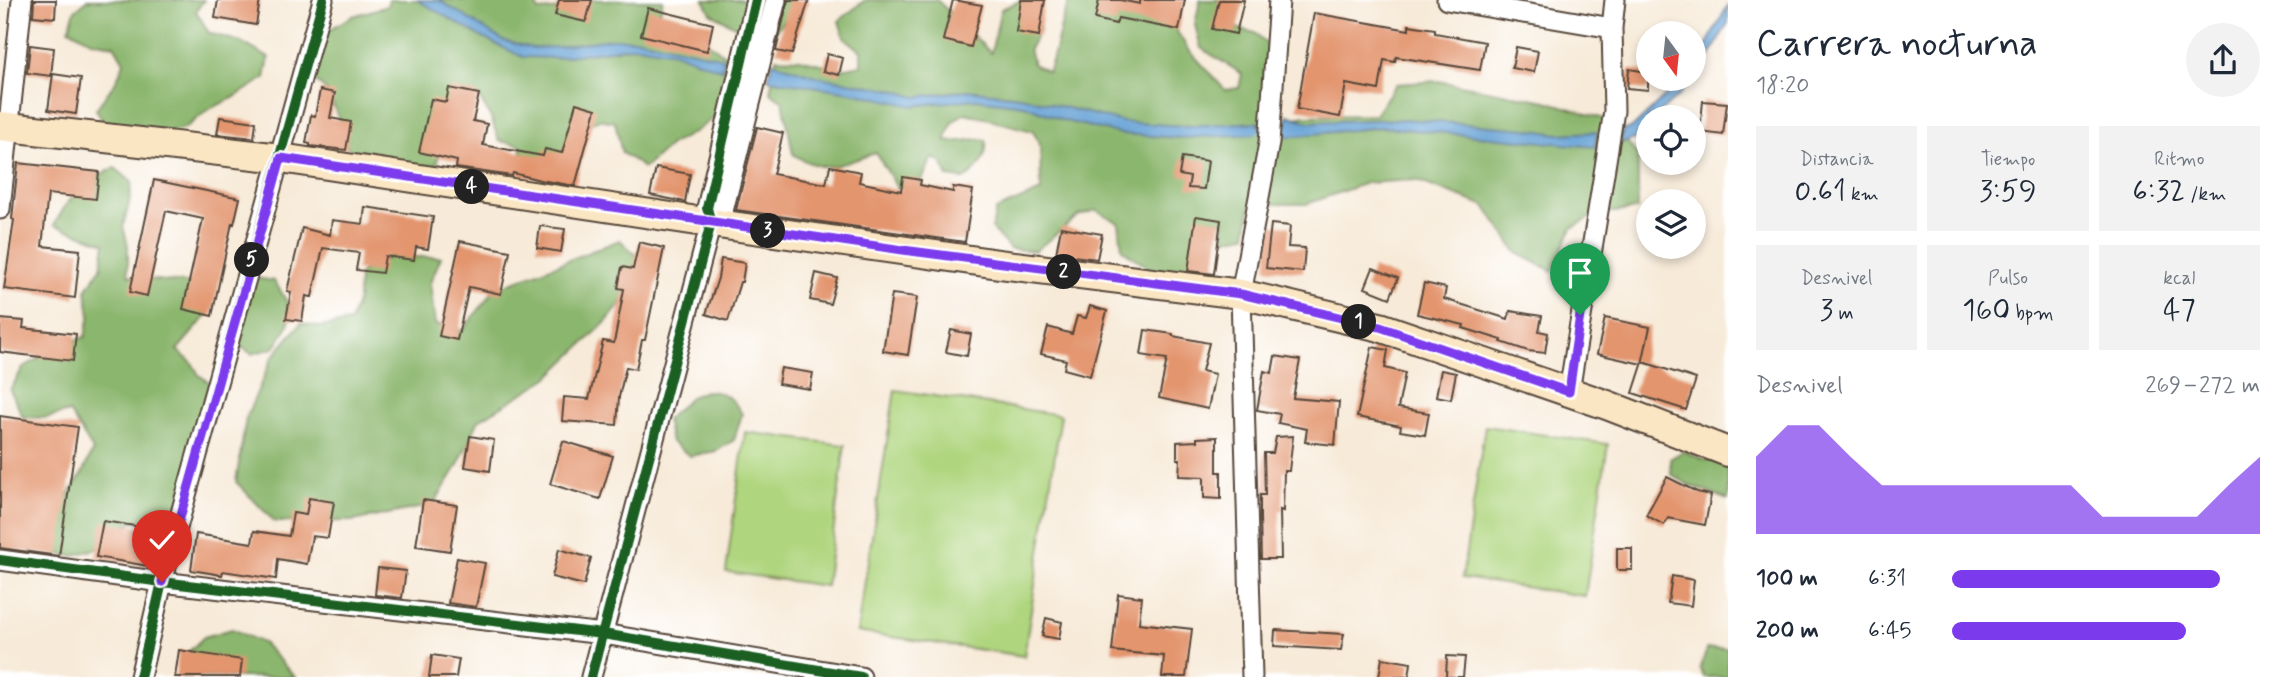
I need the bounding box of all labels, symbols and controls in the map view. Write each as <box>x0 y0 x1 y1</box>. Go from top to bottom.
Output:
text: Carrera nocturna <box>1756 20 2038 69</box>
north arrow <box>1636 21 1706 91</box>
map controls <box>1636 21 1706 259</box>
button: share <box>2186 23 2260 97</box>
text: 18:20 <box>1756 71 1809 101</box>
button: locate <box>1636 105 1706 175</box>
text: Distancia <box>1800 147 1874 172</box>
text: Tiempo <box>1981 147 2035 172</box>
text: Ritmo <box>2154 147 2204 172</box>
pin: 4 <box>454 170 490 204</box>
text: 0.61 <box>1795 172 1846 211</box>
text: 3:59 <box>1979 172 2037 211</box>
text: 6:32 <box>2132 172 2185 211</box>
text: 4 <box>466 174 477 199</box>
text: km <box>1846 182 1879 207</box>
text: /km <box>2185 182 2226 207</box>
button: layers <box>1636 189 1706 259</box>
pin: 3 <box>750 214 786 248</box>
text: 3 <box>763 218 772 243</box>
pin: 5 <box>234 243 270 278</box>
pin <box>1550 243 1610 315</box>
text: 5 <box>246 247 257 272</box>
pin: 2 <box>1046 254 1082 290</box>
icon: arrive <box>1561 254 1599 292</box>
text: 2 <box>1059 259 1068 284</box>
text: Desnivel <box>1801 266 1873 291</box>
text: Pulso <box>1988 266 2028 291</box>
text: kcal <box>2163 266 2195 291</box>
text: 3 <box>1820 291 1833 330</box>
text: 160 <box>1962 291 2010 330</box>
text: 47 <box>2163 291 2196 330</box>
text: m <box>1833 301 1854 326</box>
text: bpm <box>2010 301 2054 326</box>
pin: 1 <box>1342 304 1376 340</box>
text: 1 <box>1354 309 1363 334</box>
text: Desnivel <box>1756 371 1843 401</box>
text: 269–272 m <box>2145 371 2260 401</box>
pin <box>132 510 192 582</box>
icon: check <box>143 521 181 559</box>
text: 100 m <box>1756 564 1818 594</box>
text: 6:31 <box>1868 564 1906 594</box>
text: 200 m <box>1756 616 1819 646</box>
text: 6:45 <box>1868 616 1912 646</box>

